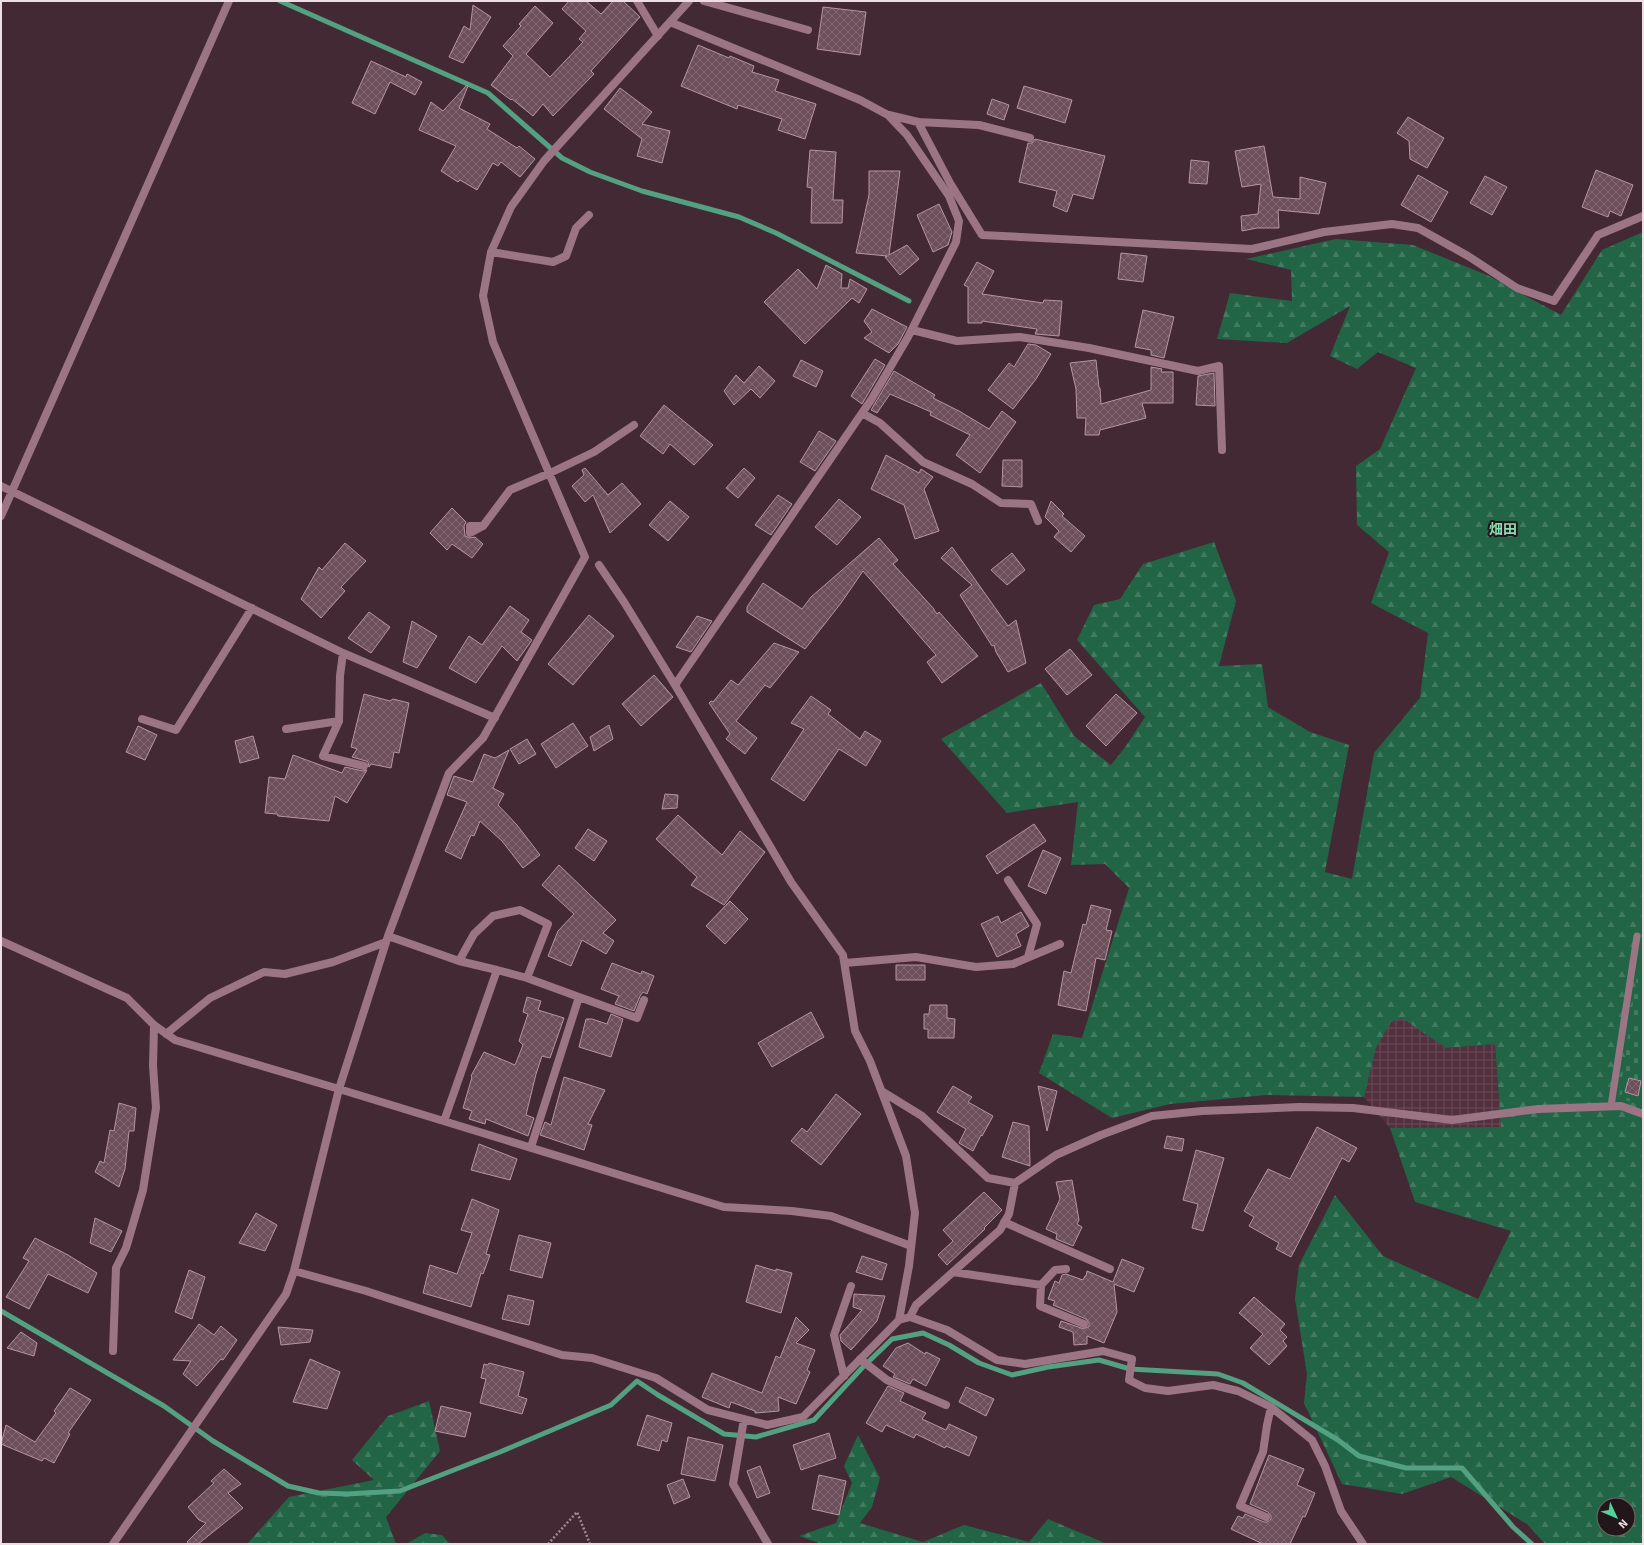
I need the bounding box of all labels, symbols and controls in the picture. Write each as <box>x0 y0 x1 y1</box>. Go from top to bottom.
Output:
district label: 畑田 <box>1489 521 1517 538</box>
north arrow <box>1596 1497 1636 1537</box>
text: N <box>1615 1516 1630 1531</box>

